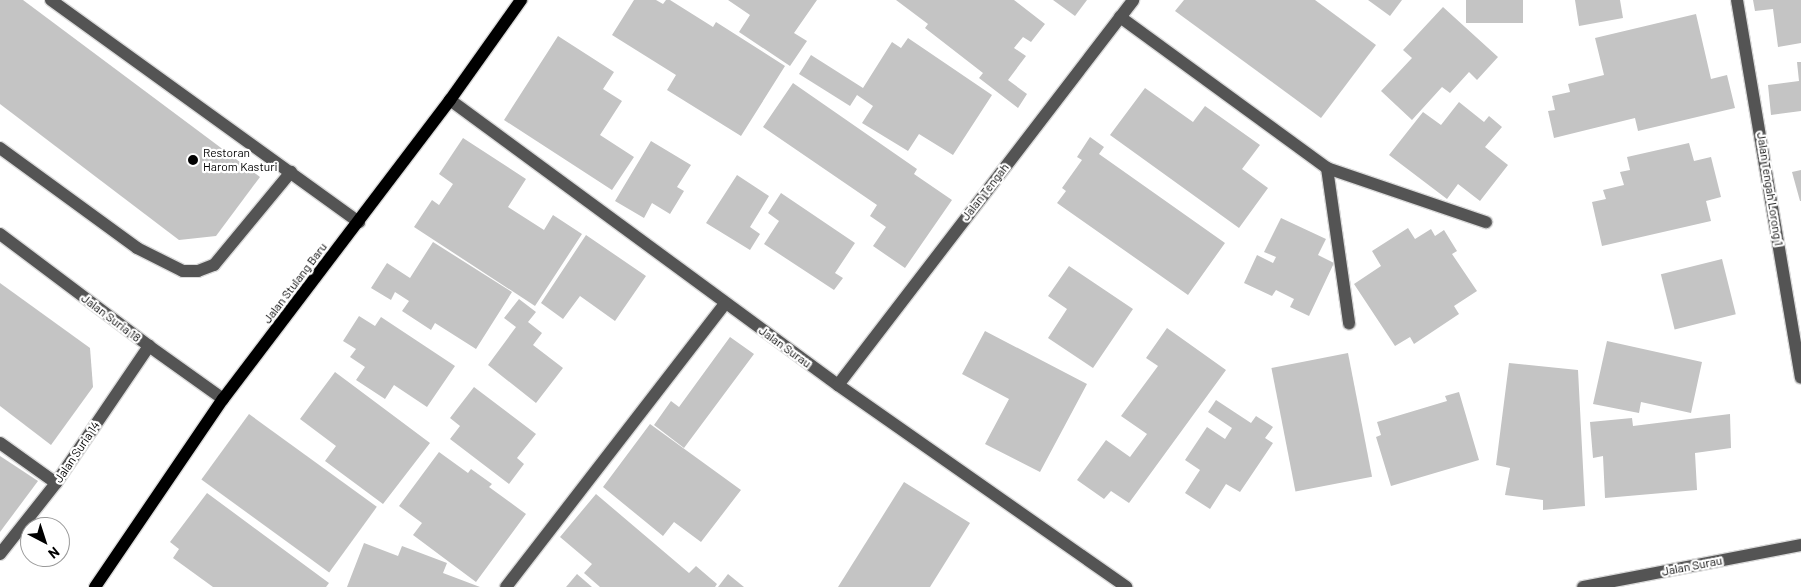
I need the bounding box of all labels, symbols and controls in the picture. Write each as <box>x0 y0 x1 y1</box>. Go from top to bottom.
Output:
street label: Jalan Tengah Lorong 1 <box>1754 131 1786 247</box>
place label: Restoran Harom Kasturi <box>203 146 278 174</box>
marker: Restoran Harom Kasturi <box>187 154 199 166</box>
street label: Jalan Tengah <box>958 161 1012 223</box>
street label: Jalan Stulang Baru <box>260 240 330 326</box>
street label: Jalan Suria 18 <box>78 291 144 345</box>
street label: Jalan Surau <box>756 323 814 371</box>
street label: Jalan Suria 14 <box>51 419 103 485</box>
north arrow <box>20 517 70 567</box>
text: N <box>45 544 63 563</box>
street label: Jalan Surau <box>1661 553 1723 579</box>

